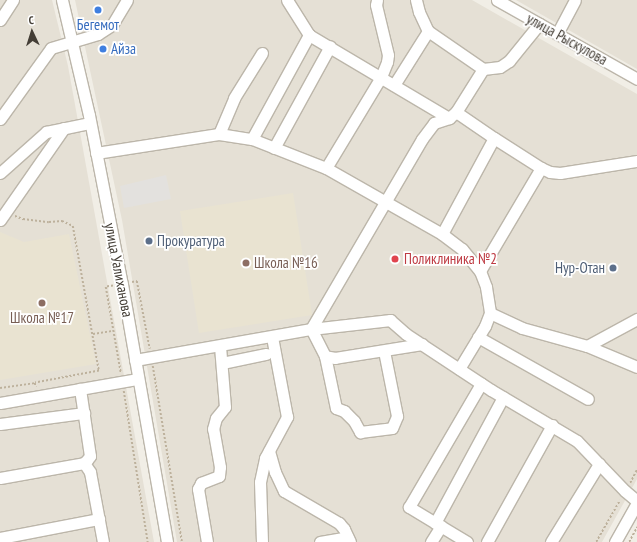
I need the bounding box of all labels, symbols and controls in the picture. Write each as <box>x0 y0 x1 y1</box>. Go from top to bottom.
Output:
marker: Бегемот <box>93 5 103 15</box>
street label: улица Рыскулова <box>523 9 611 69</box>
north arrow <box>12 12 52 52</box>
text: С <box>28 13 34 27</box>
place label: Бегемот <box>77 16 119 34</box>
place label: Айза <box>111 40 136 58</box>
marker: Айза <box>98 44 108 54</box>
street label: улица Уалиханова <box>101 221 137 319</box>
place label: Прокуратура <box>157 232 225 250</box>
marker: Прокуратура <box>144 236 154 246</box>
place label: Поликлиника №2 <box>404 250 497 268</box>
marker: Поликлиника №2 <box>389 253 401 265</box>
place label: Школа №16 <box>254 254 318 272</box>
marker: Школа №16 <box>241 258 251 268</box>
place label: Нур-Отан <box>555 259 605 277</box>
marker: Нур-Отан <box>608 263 618 273</box>
marker: Школа №17 <box>37 298 47 308</box>
place label: Школа №17 <box>10 309 74 327</box>

